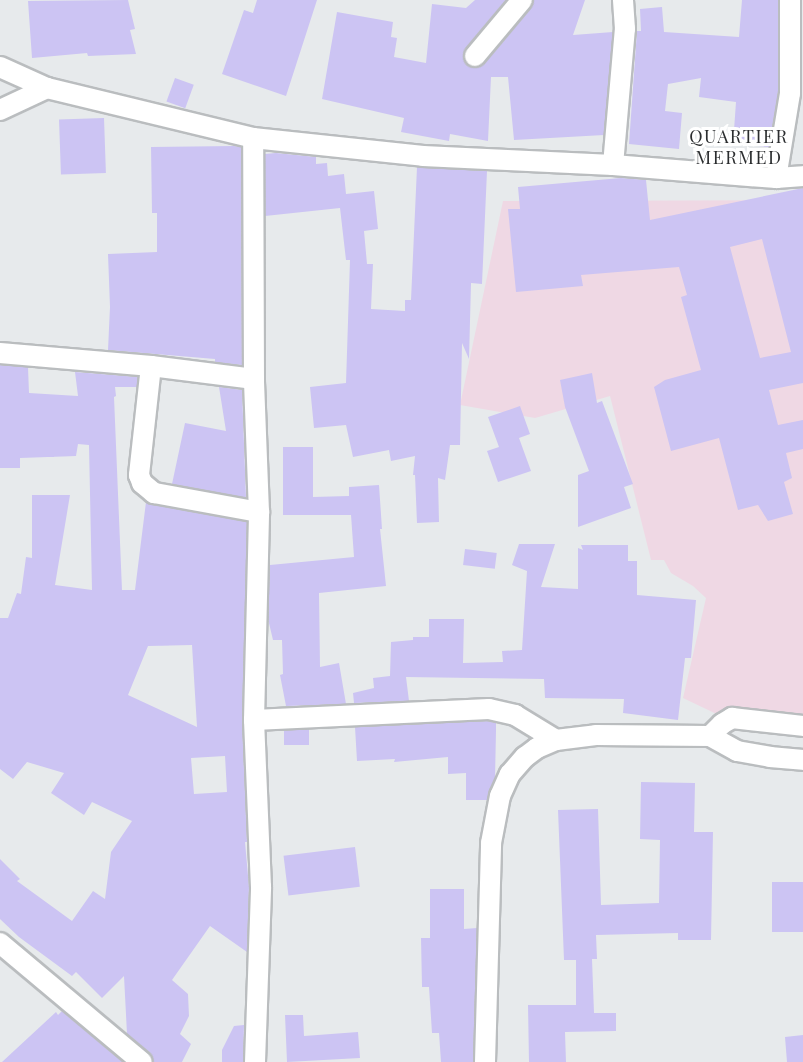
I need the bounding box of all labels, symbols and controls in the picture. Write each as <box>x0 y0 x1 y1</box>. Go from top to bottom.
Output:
district label: QUARTIER MERMED <box>689 126 789 168</box>

